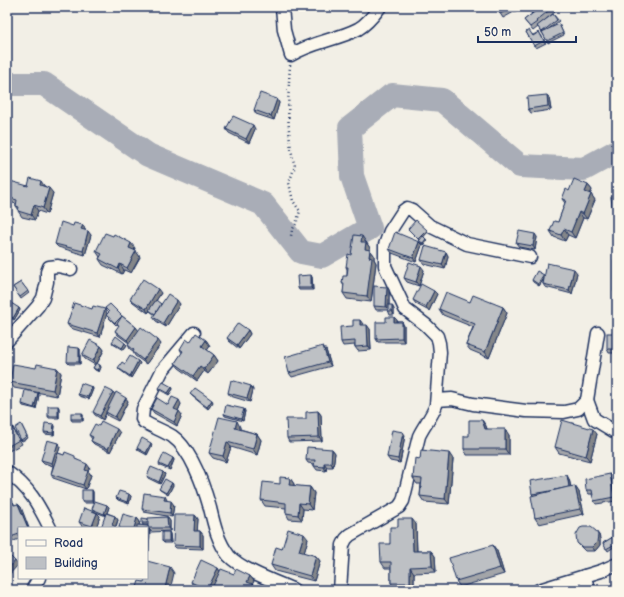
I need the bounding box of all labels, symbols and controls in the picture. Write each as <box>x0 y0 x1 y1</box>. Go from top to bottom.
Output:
scale bar <box>478 18 576 44</box>
text: 50 m <box>484 25 511 40</box>
legend <box>18 527 148 579</box>
text: Road <box>54 536 83 551</box>
text: Building <box>54 556 98 571</box>

